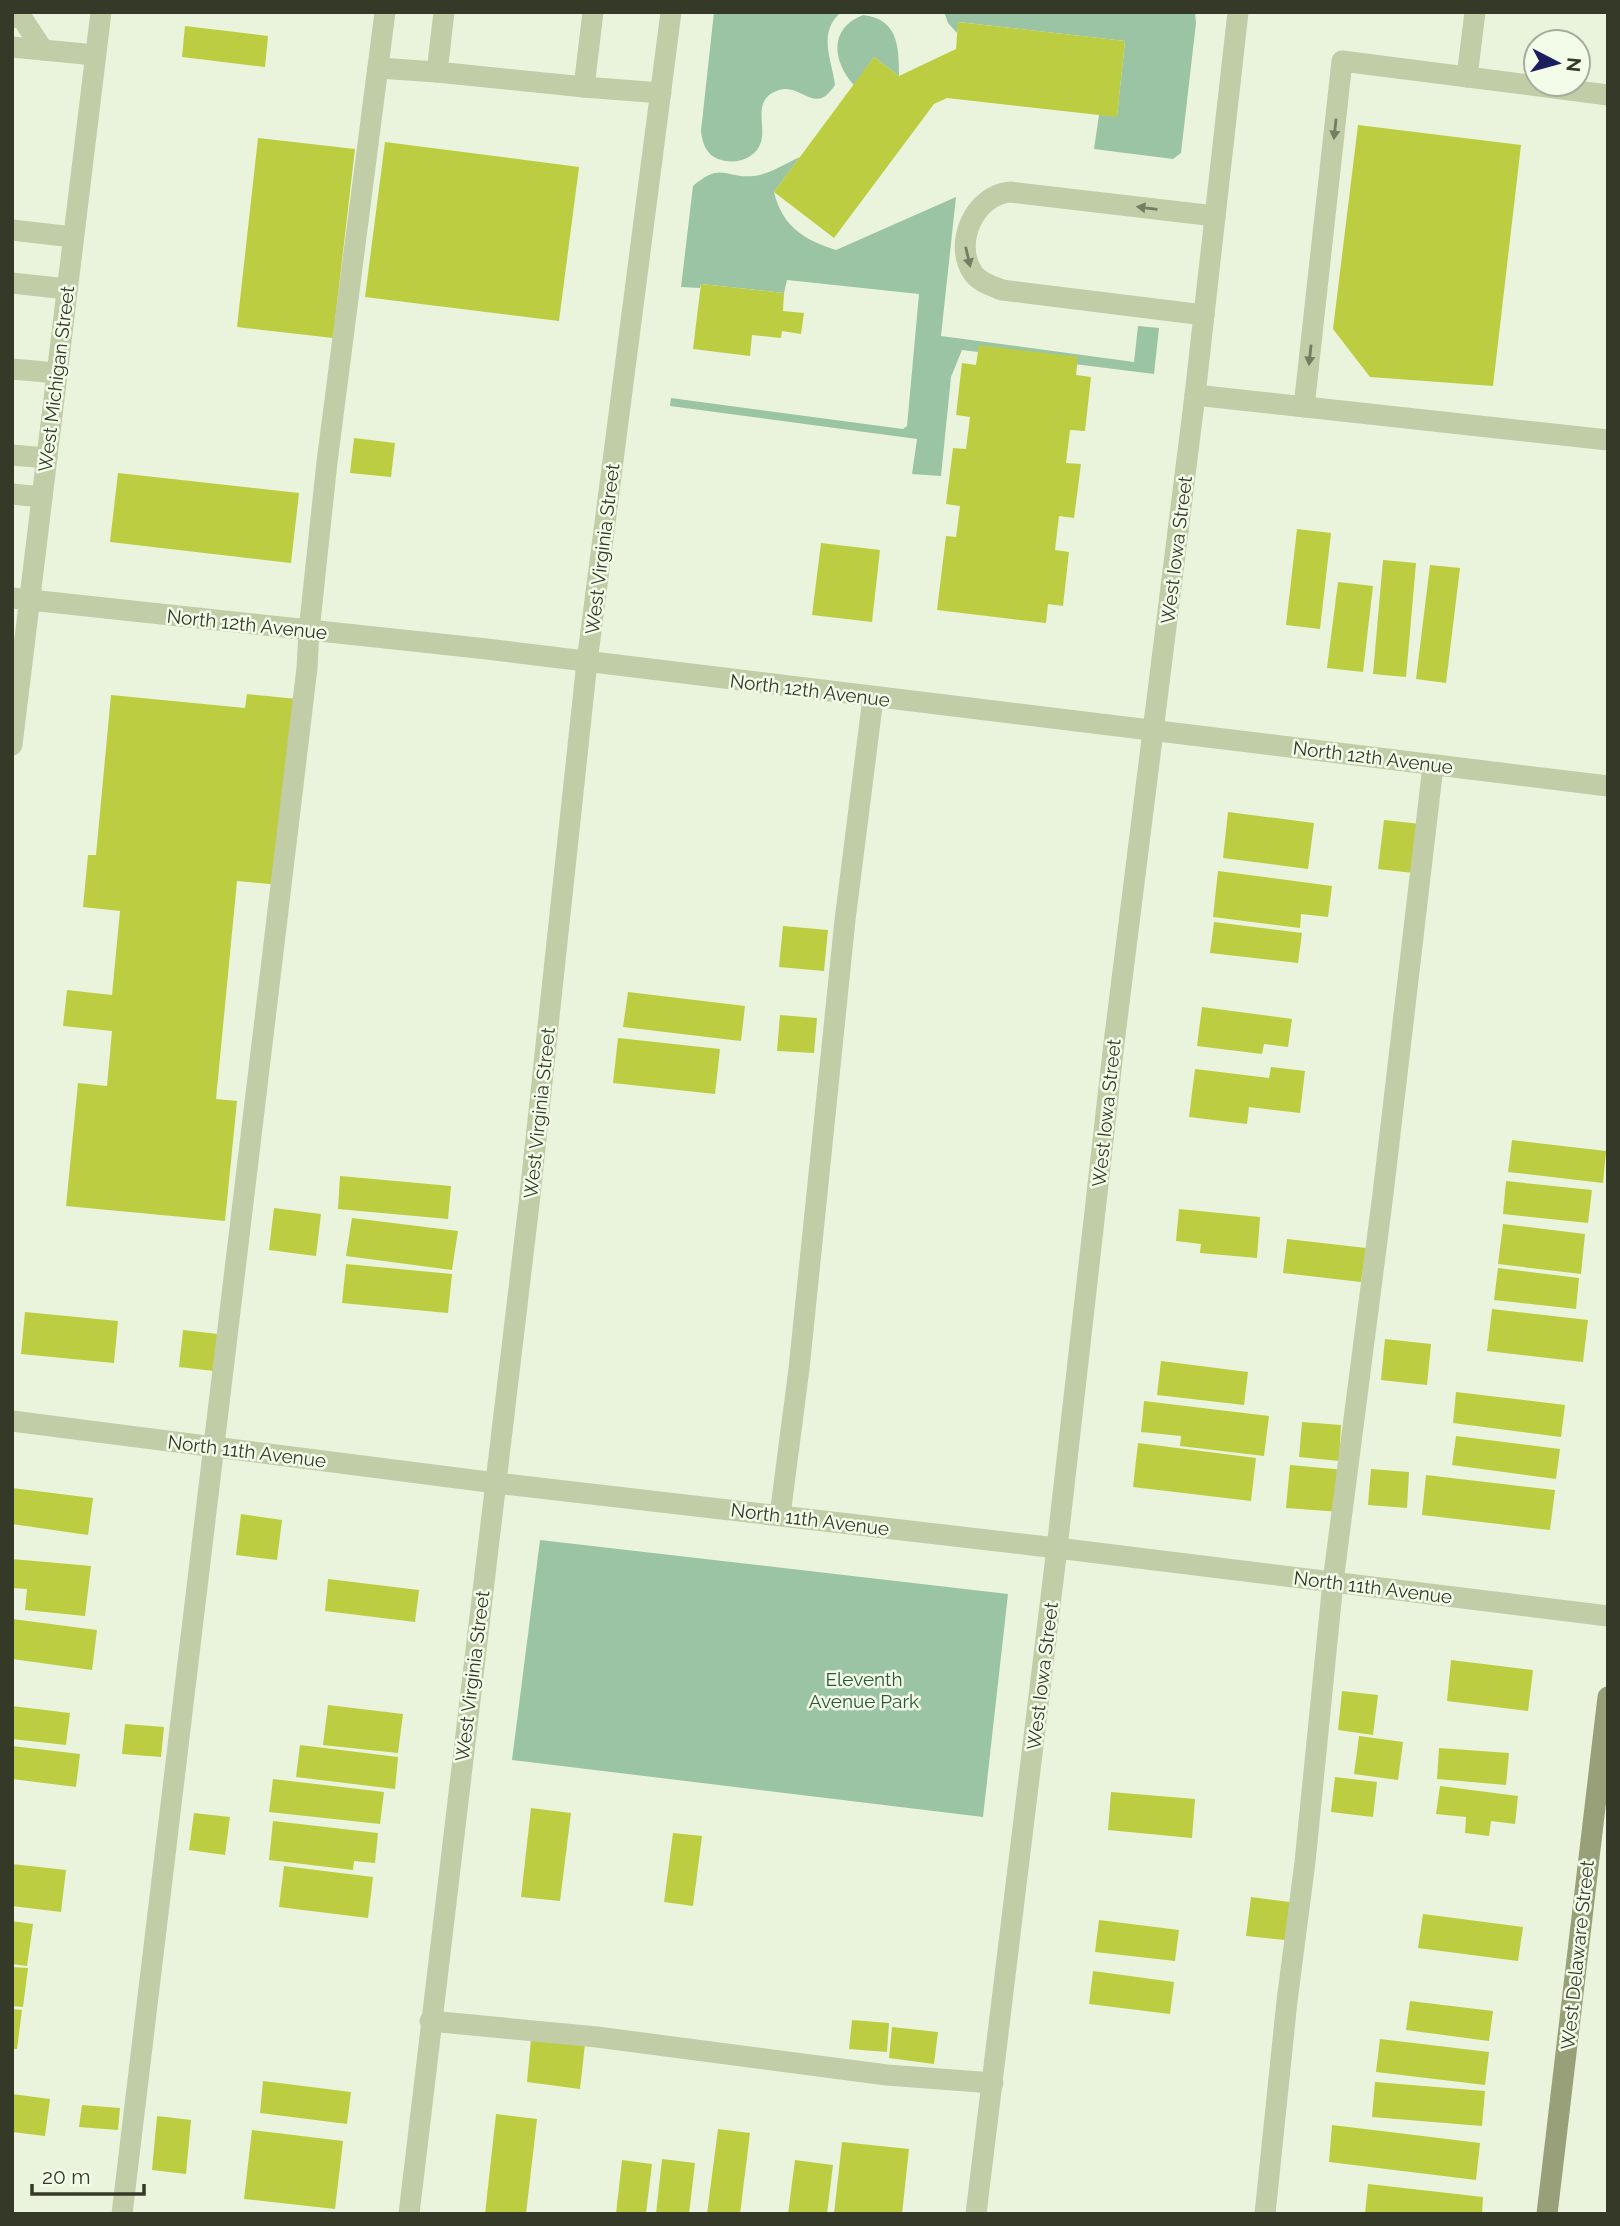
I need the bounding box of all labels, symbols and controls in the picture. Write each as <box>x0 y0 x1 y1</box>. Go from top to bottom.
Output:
north arrow <box>1522 28 1592 98</box>
text: N <box>1562 56 1586 73</box>
one-way arrow <box>1329 118 1340 140</box>
one-way arrow <box>1136 203 1158 214</box>
one-way arrow <box>963 246 974 268</box>
street label: West Michigan Street <box>34 284 78 473</box>
one-way arrow <box>1304 344 1315 366</box>
street label: West Virginia Street <box>581 462 623 636</box>
street label: West Iowa Street <box>1156 474 1196 625</box>
street label: North 12th Avenue <box>166 605 328 643</box>
street label: North 12th Avenue <box>729 669 891 711</box>
street label: North 12th Avenue <box>1292 736 1454 778</box>
street label: West Virginia Street <box>519 1026 559 1200</box>
street label: West Iowa Street <box>1087 1037 1125 1188</box>
street label: North 11th Avenue <box>167 1430 327 1472</box>
street label: North 11th Avenue <box>730 1498 890 1540</box>
street label: North 11th Avenue <box>1293 1566 1453 1608</box>
street label: West Virginia Street <box>451 1589 493 1763</box>
street label: West Iowa Street <box>1022 1600 1062 1751</box>
park label: Eleventh Avenue Park <box>809 1668 919 1712</box>
street label: West Delaware Street <box>1556 1858 1598 2051</box>
scale bar <box>32 2152 144 2196</box>
text: 20 m <box>42 2164 90 2189</box>

